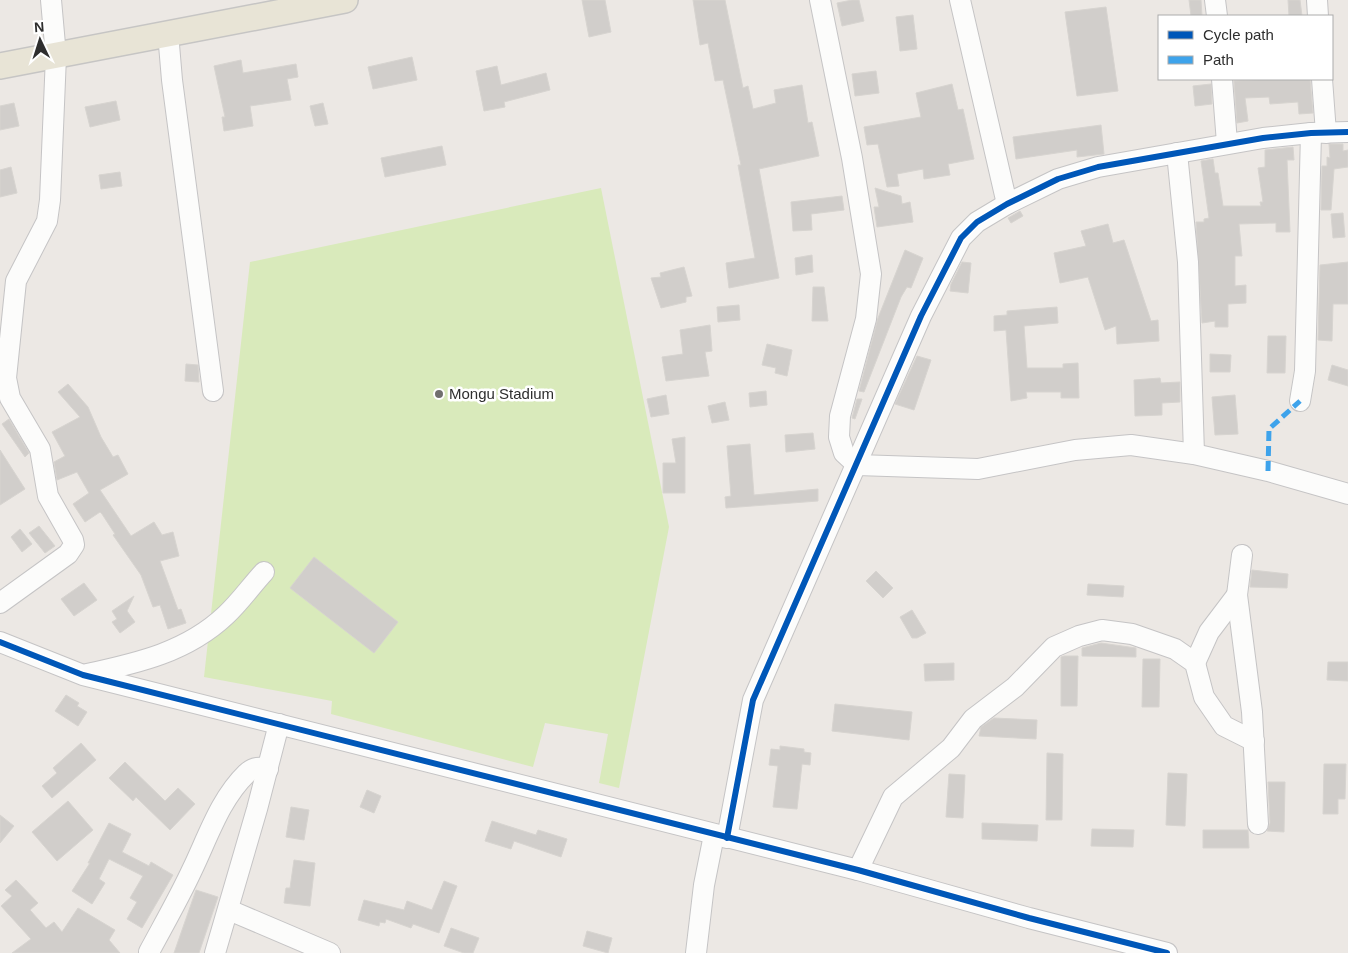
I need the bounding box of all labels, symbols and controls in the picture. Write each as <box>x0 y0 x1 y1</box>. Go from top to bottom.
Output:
north arrow <box>15 15 65 65</box>
legend <box>1158 15 1333 80</box>
text: N <box>33 19 45 35</box>
text: Cycle path <box>1203 26 1274 43</box>
text: Path <box>1203 51 1234 68</box>
place label: Mongu Stadium <box>449 385 554 402</box>
marker: Mongu Stadium <box>433 388 445 400</box>

